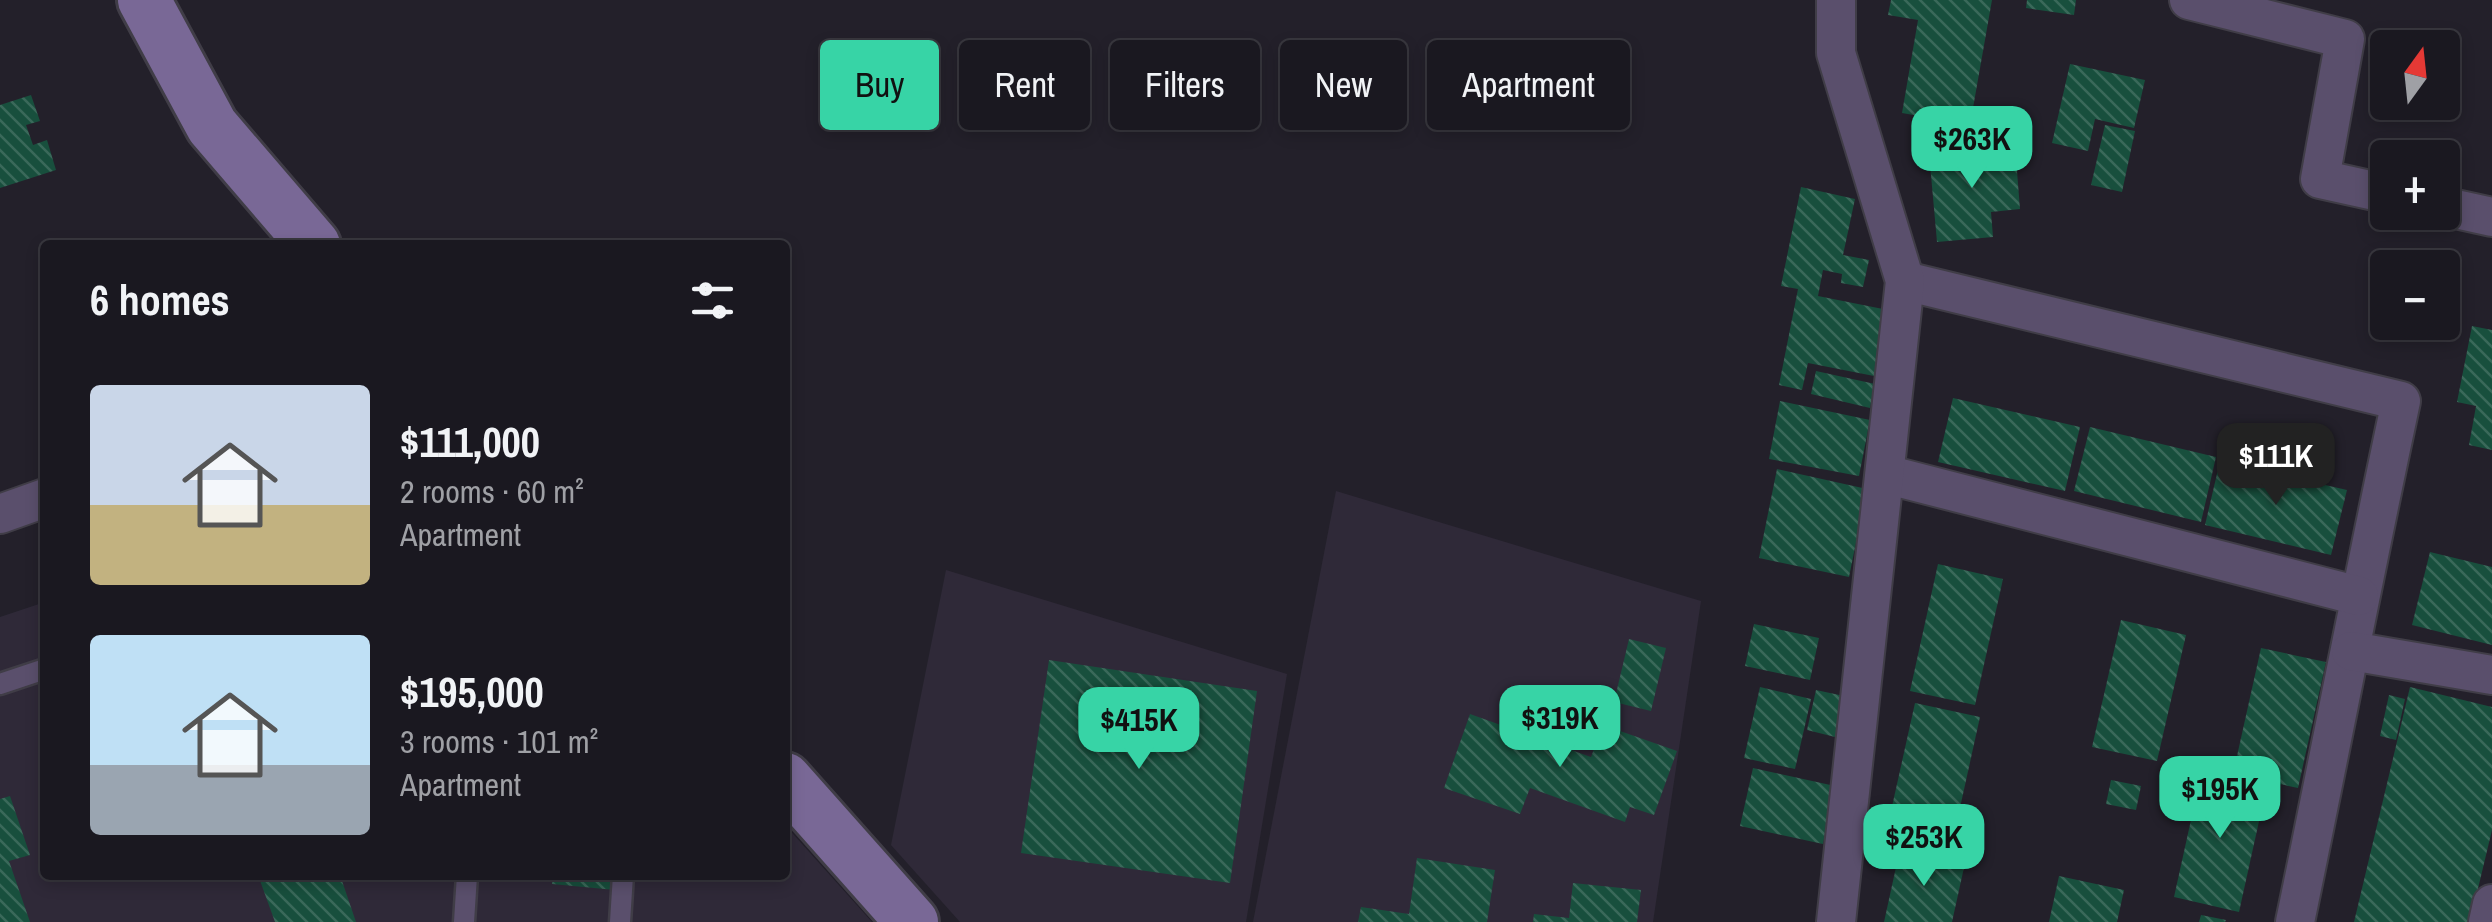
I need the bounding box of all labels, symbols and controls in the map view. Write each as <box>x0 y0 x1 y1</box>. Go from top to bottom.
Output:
north arrow <box>2370 30 2460 120</box>
map controls <box>2370 30 2460 340</box>
chip: Buy <box>820 40 939 130</box>
chip: Rent <box>959 40 1090 130</box>
chip: Filters <box>1110 40 1260 130</box>
chip: New <box>1280 40 1407 130</box>
chip: Apartment <box>1427 40 1630 130</box>
pin: $263K <box>1902 106 2042 191</box>
text: $263K <box>1933 117 2011 160</box>
button: + <box>2370 140 2460 230</box>
button: − <box>2370 250 2460 340</box>
text: 6 homes <box>90 272 230 328</box>
icon: filters <box>685 273 740 328</box>
text: $111,000 <box>400 414 540 470</box>
pin: $111K <box>2206 423 2346 508</box>
icon: home <box>170 425 290 545</box>
text: $111K <box>2239 434 2313 477</box>
text: 2 rooms · 60 m² <box>400 470 584 513</box>
text: Apartment <box>400 513 521 556</box>
text: $195,000 <box>400 664 544 720</box>
icon: home <box>170 675 290 795</box>
pin: $319K <box>1490 685 1630 770</box>
pin: $415K <box>1069 687 1209 772</box>
text: $319K <box>1521 696 1599 739</box>
text: $415K <box>1100 698 1178 741</box>
text: 3 rooms · 101 m² <box>400 720 598 763</box>
pin: $195K <box>2150 756 2290 841</box>
text: Apartment <box>400 763 521 806</box>
text: $195K <box>2181 767 2259 810</box>
pin: $253K <box>1854 804 1994 889</box>
text: $253K <box>1885 815 1963 858</box>

